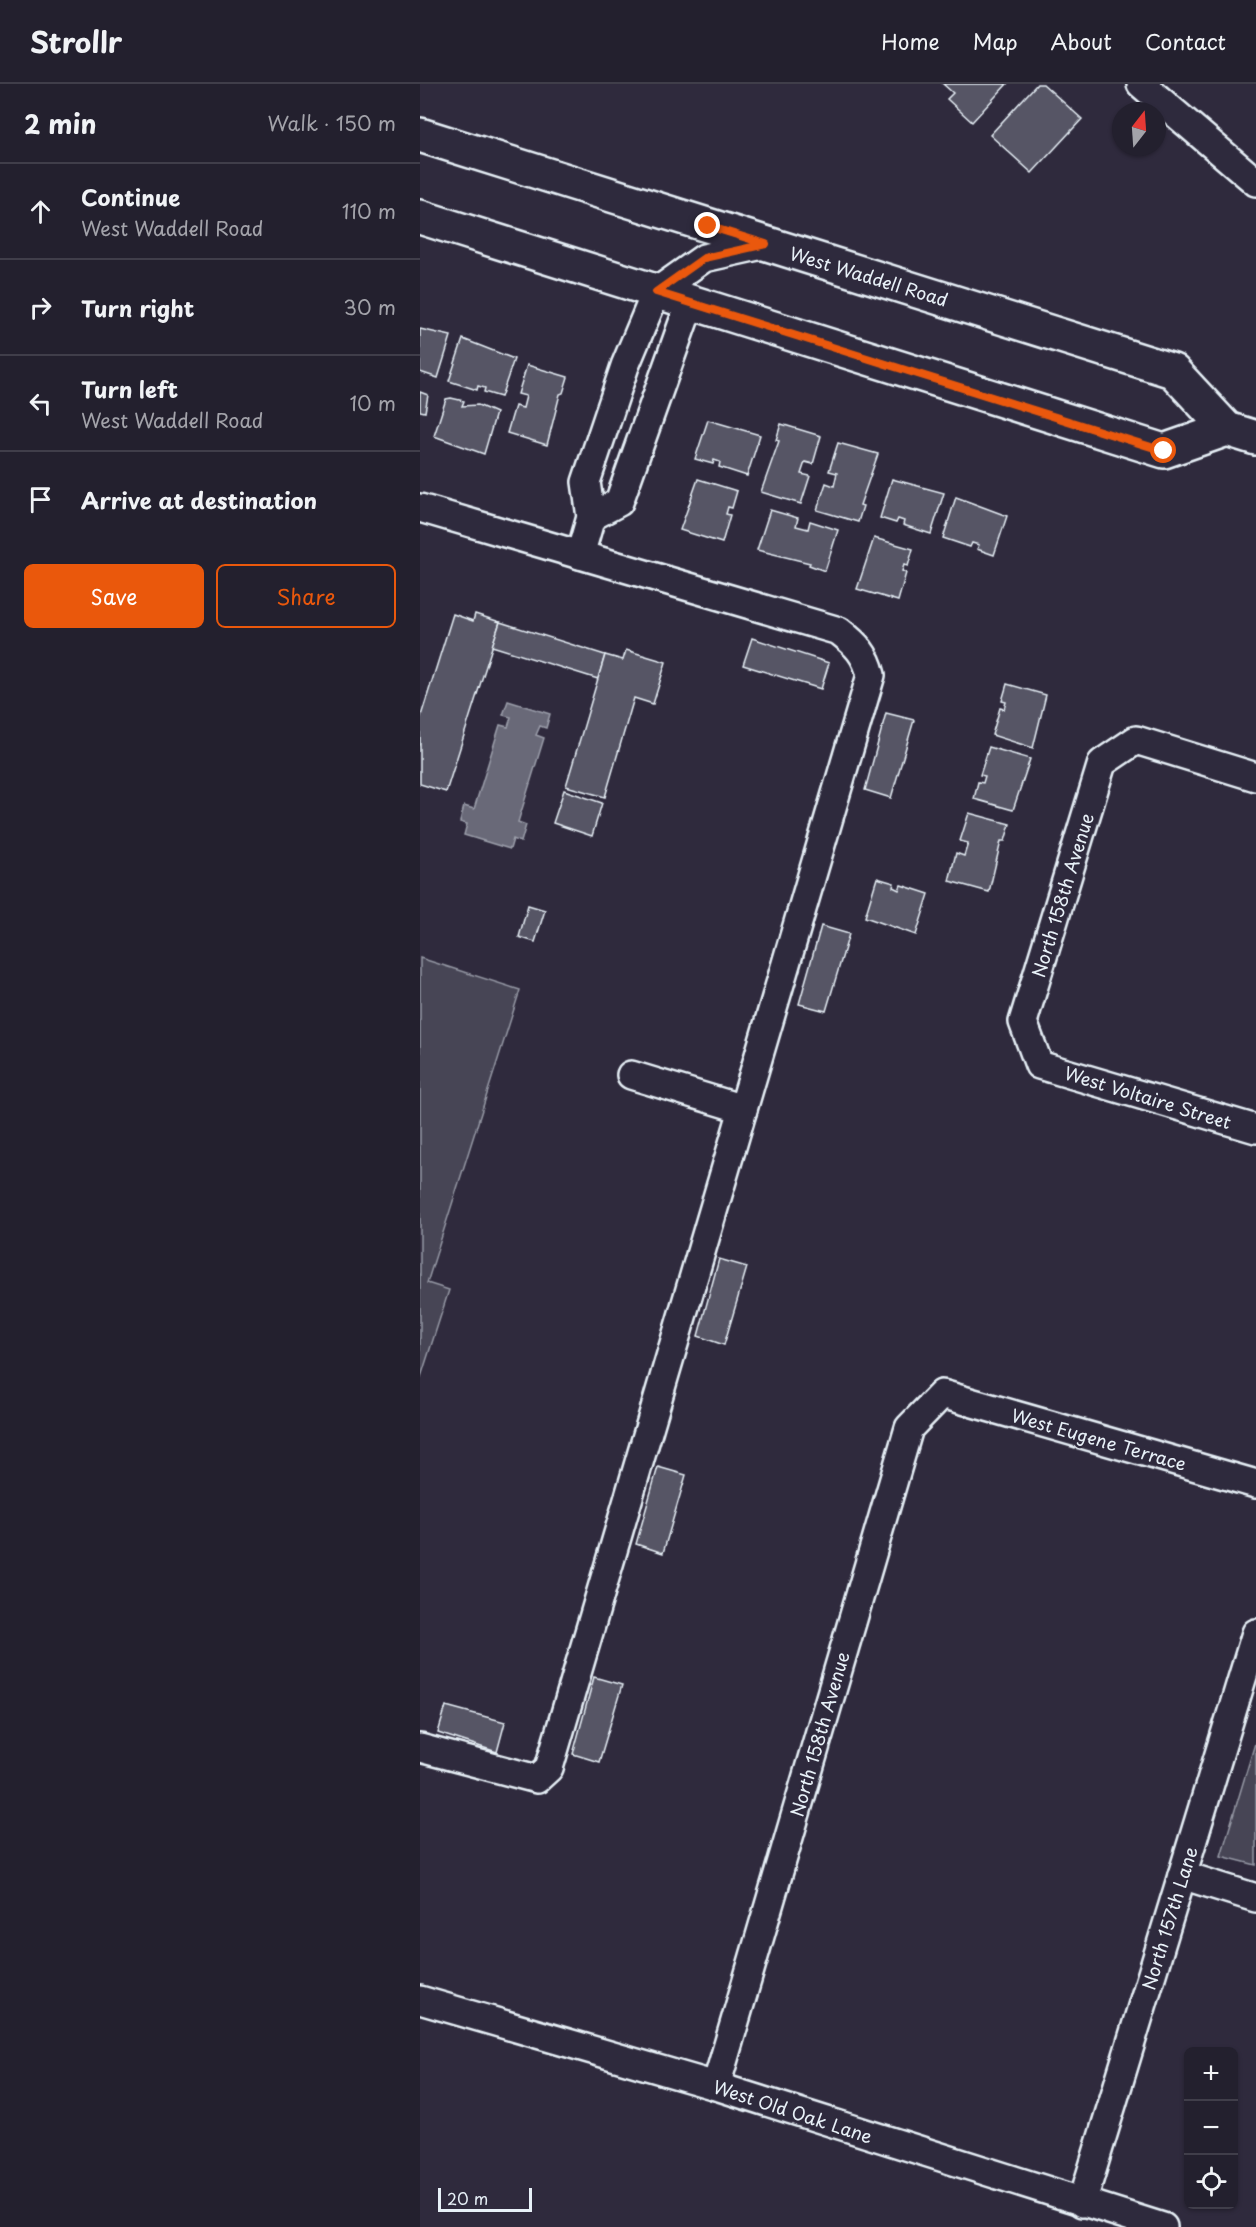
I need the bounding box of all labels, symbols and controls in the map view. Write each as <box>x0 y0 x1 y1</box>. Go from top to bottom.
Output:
text: Strollr <box>30 20 122 63</box>
text: Home <box>881 25 940 57</box>
text: Map <box>973 25 1018 57</box>
text: About <box>1051 25 1112 57</box>
text: Contact <box>1145 25 1226 57</box>
north arrow <box>1112 102 1166 156</box>
text: 2 min <box>24 104 97 143</box>
text: Walk · 150 m <box>267 108 396 138</box>
text: Continue <box>81 180 180 213</box>
icon: ahead <box>24 195 57 228</box>
text: 110 m <box>342 196 396 226</box>
route end <box>694 212 720 238</box>
text: West Waddell Road <box>81 213 263 243</box>
street label: West Waddell Road <box>787 239 951 313</box>
icon: right <box>24 291 57 324</box>
text: Turn right <box>81 291 194 324</box>
text: 30 m <box>343 292 396 322</box>
text: Turn left <box>81 372 178 405</box>
icon: left <box>24 387 57 420</box>
text: 10 m <box>349 388 396 418</box>
text: West Waddell Road <box>81 405 263 435</box>
route start <box>1150 437 1176 463</box>
icon: arrive <box>24 483 57 516</box>
text: Arrive at destination <box>81 483 317 516</box>
button: Save <box>24 564 204 628</box>
button: Share <box>216 564 396 628</box>
street label: North 158th Avenue <box>1024 809 1100 981</box>
street label: West Voltaire Street <box>1061 1059 1235 1135</box>
street label: West Eugene Terrace <box>1008 1401 1190 1477</box>
street label: North 158th Avenue <box>783 1648 856 1820</box>
street label: North 157th Lane <box>1134 1843 1204 1993</box>
map controls <box>1184 2047 1238 2209</box>
button: + <box>1184 2047 1238 2101</box>
street label: West Old Oak Lane <box>710 2072 876 2150</box>
button: − <box>1184 2101 1238 2155</box>
button: locate <box>1184 2155 1238 2209</box>
scale bar <box>438 2185 532 2212</box>
text: 20 m <box>447 2186 488 2210</box>

